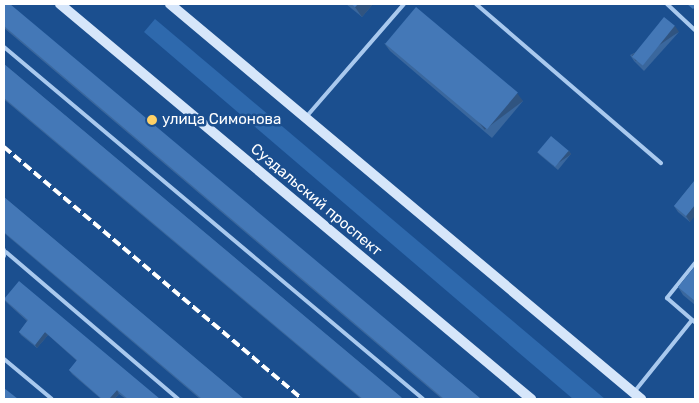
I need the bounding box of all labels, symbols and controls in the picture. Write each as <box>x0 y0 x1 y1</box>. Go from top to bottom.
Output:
place label: улица Симонова <box>162 111 281 129</box>
marker: улица Симонова <box>146 114 158 126</box>
street label: Суздальский проспект <box>247 140 385 260</box>

